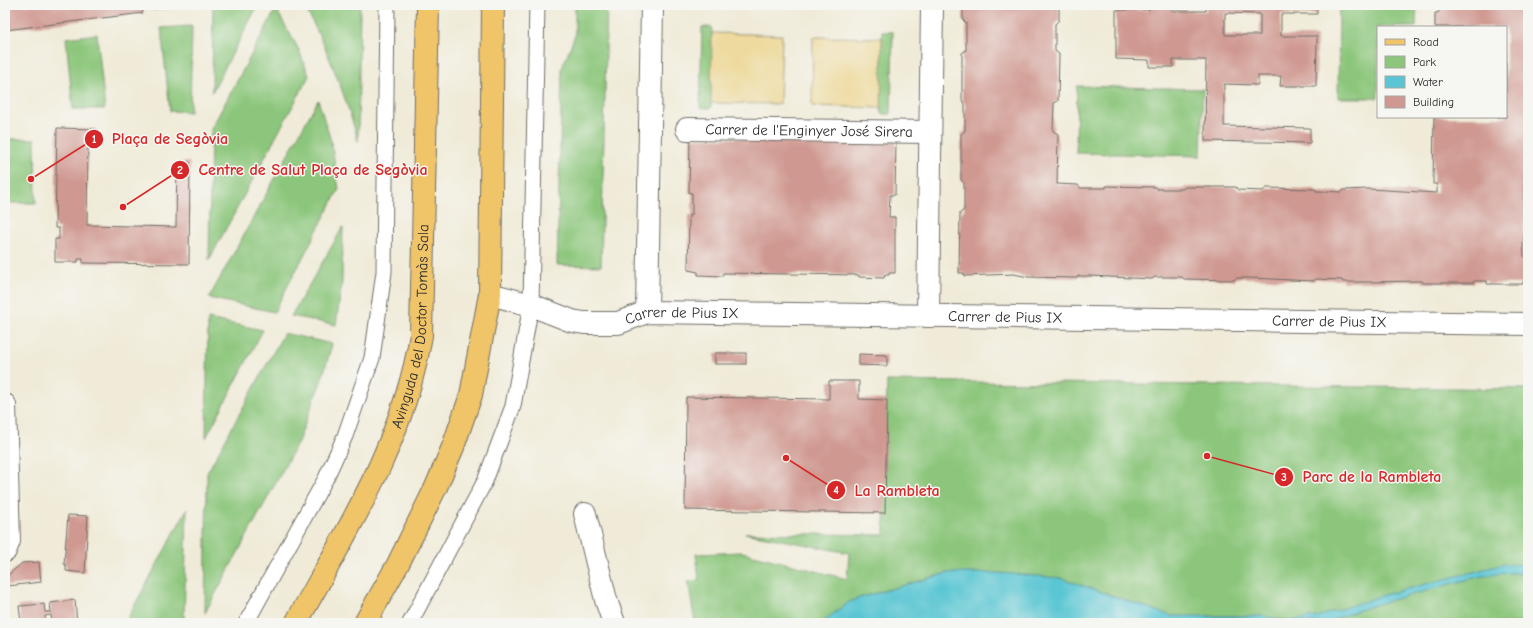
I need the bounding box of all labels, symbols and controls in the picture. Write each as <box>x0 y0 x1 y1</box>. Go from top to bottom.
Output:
legend <box>1377 26 1507 118</box>
text: Road <box>1413 35 1439 49</box>
text: Park <box>1413 55 1436 69</box>
text: Water <box>1413 75 1443 89</box>
text: Building <box>1413 95 1454 109</box>
street label: Carrer de l'Enginyer José Sirera <box>705 120 913 141</box>
callout: Plaça de Segòvia <box>84 125 236 153</box>
text: Plaça de Segòvia <box>112 130 228 148</box>
text: 1 <box>92 132 97 146</box>
callout: Centre de Salut Plaça de Segòvia <box>170 156 435 184</box>
text: Centre de Salut Plaça de Segòvia <box>198 161 428 179</box>
text: 2 <box>177 163 183 177</box>
street label: Avinguda del Doctor Tomàs Sala <box>387 224 432 431</box>
street label: Carrer de Pius IX <box>622 303 739 329</box>
street label: Carrer de Pius IX <box>948 307 1063 327</box>
street label: Carrer de Pius IX <box>1272 312 1387 331</box>
callout: Parc de la Rambleta <box>1274 463 1449 491</box>
text: Parc de la Rambleta <box>1303 468 1441 486</box>
text: 3 <box>1281 470 1287 484</box>
callout: La Rambleta <box>826 476 947 504</box>
text: La Rambleta <box>854 482 940 500</box>
text: 4 <box>833 483 839 497</box>

